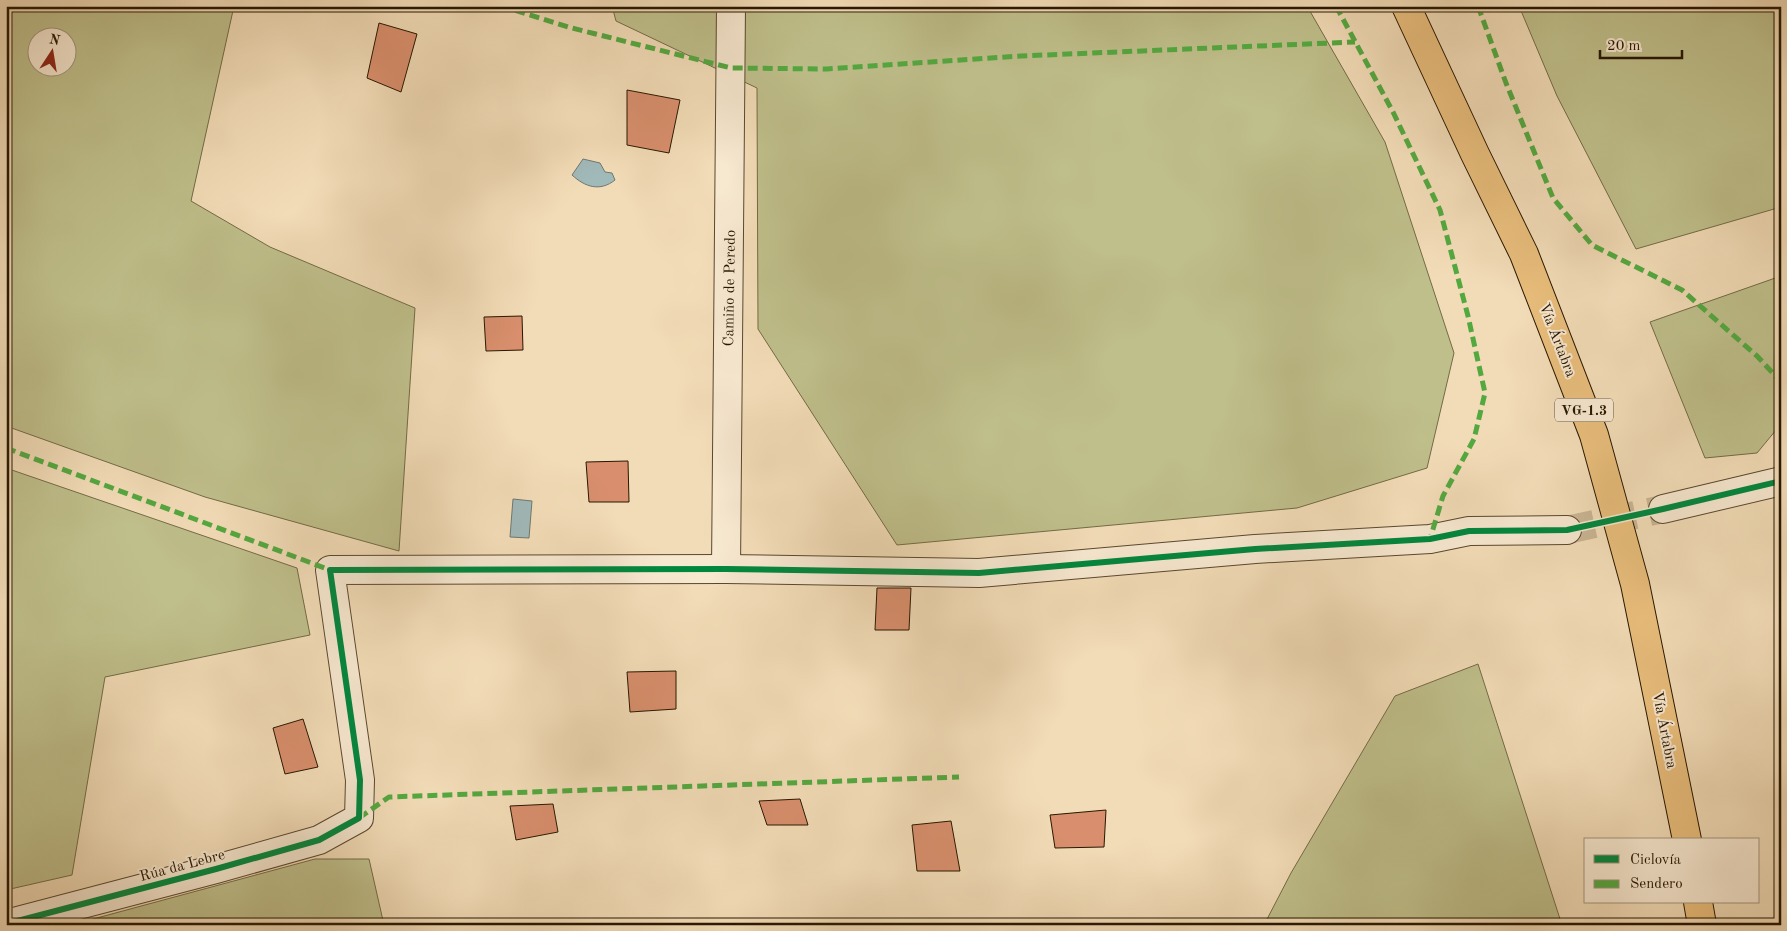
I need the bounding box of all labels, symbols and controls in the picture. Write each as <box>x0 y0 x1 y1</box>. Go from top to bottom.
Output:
north arrow <box>28 28 78 78</box>
scale bar <box>1600 28 1682 60</box>
text: N <box>48 32 61 48</box>
text: 20 m <box>1607 39 1641 54</box>
street label: Camiño de Peredo <box>722 230 739 347</box>
street label: Vía Ártabra <box>1536 300 1581 380</box>
road number: VG-1.3 <box>1555 398 1613 422</box>
street label: Vía Ártabra <box>1649 690 1681 771</box>
legend <box>1584 838 1760 904</box>
street label: Rúa da Lebre <box>138 848 227 885</box>
text: Ciclovía <box>1630 853 1682 868</box>
text: Sendero <box>1630 877 1683 892</box>

